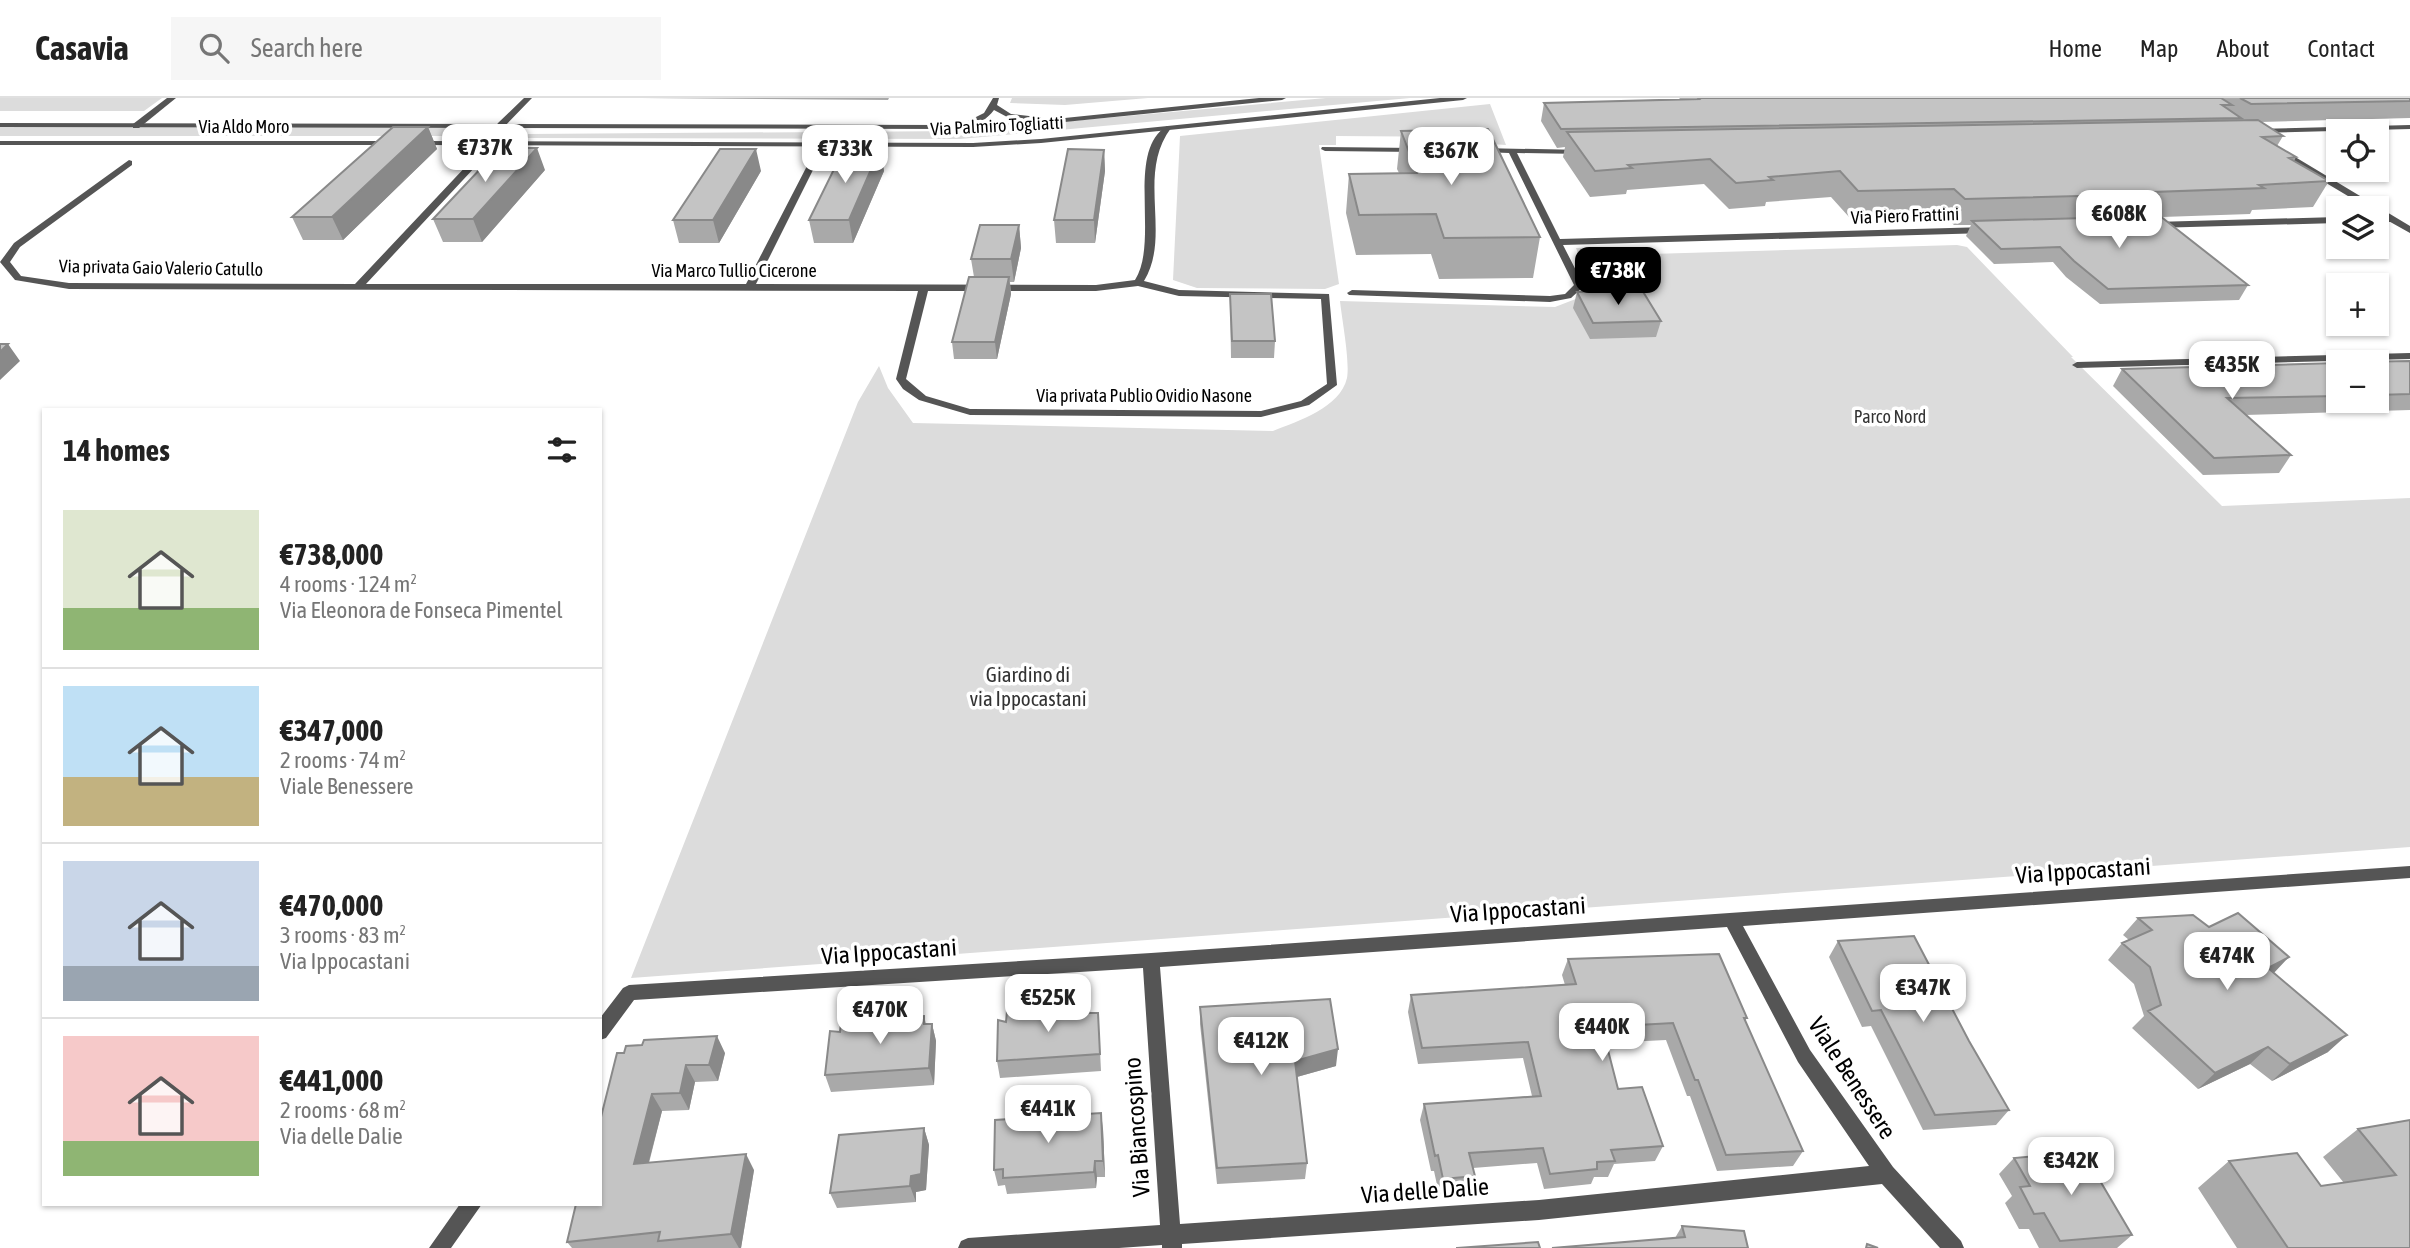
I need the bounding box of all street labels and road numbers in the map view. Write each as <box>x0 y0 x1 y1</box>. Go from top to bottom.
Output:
street label: Via Palmiro Togliatti <box>930 112 1064 139</box>
street label: Via Aldo Moro <box>199 116 289 137</box>
street label: Via Piero Frattini <box>1850 203 1960 228</box>
street label: Via privata Gaio Valerio Catullo <box>59 255 263 280</box>
street label: Via Marco Tullio Cicerone <box>651 260 817 281</box>
street label: Via privata Publio Ovidio Nasone <box>1036 385 1252 406</box>
street label: Via Ippocastani <box>2014 852 2152 889</box>
street label: Via Ippocastani <box>1449 891 1587 928</box>
street label: Via Ippocastani <box>820 933 958 970</box>
street label: Viale Benessere <box>1803 1012 1902 1144</box>
street label: Via Biancospino <box>1118 1056 1155 1198</box>
street label: Via delle Dalie <box>1360 1173 1490 1208</box>

